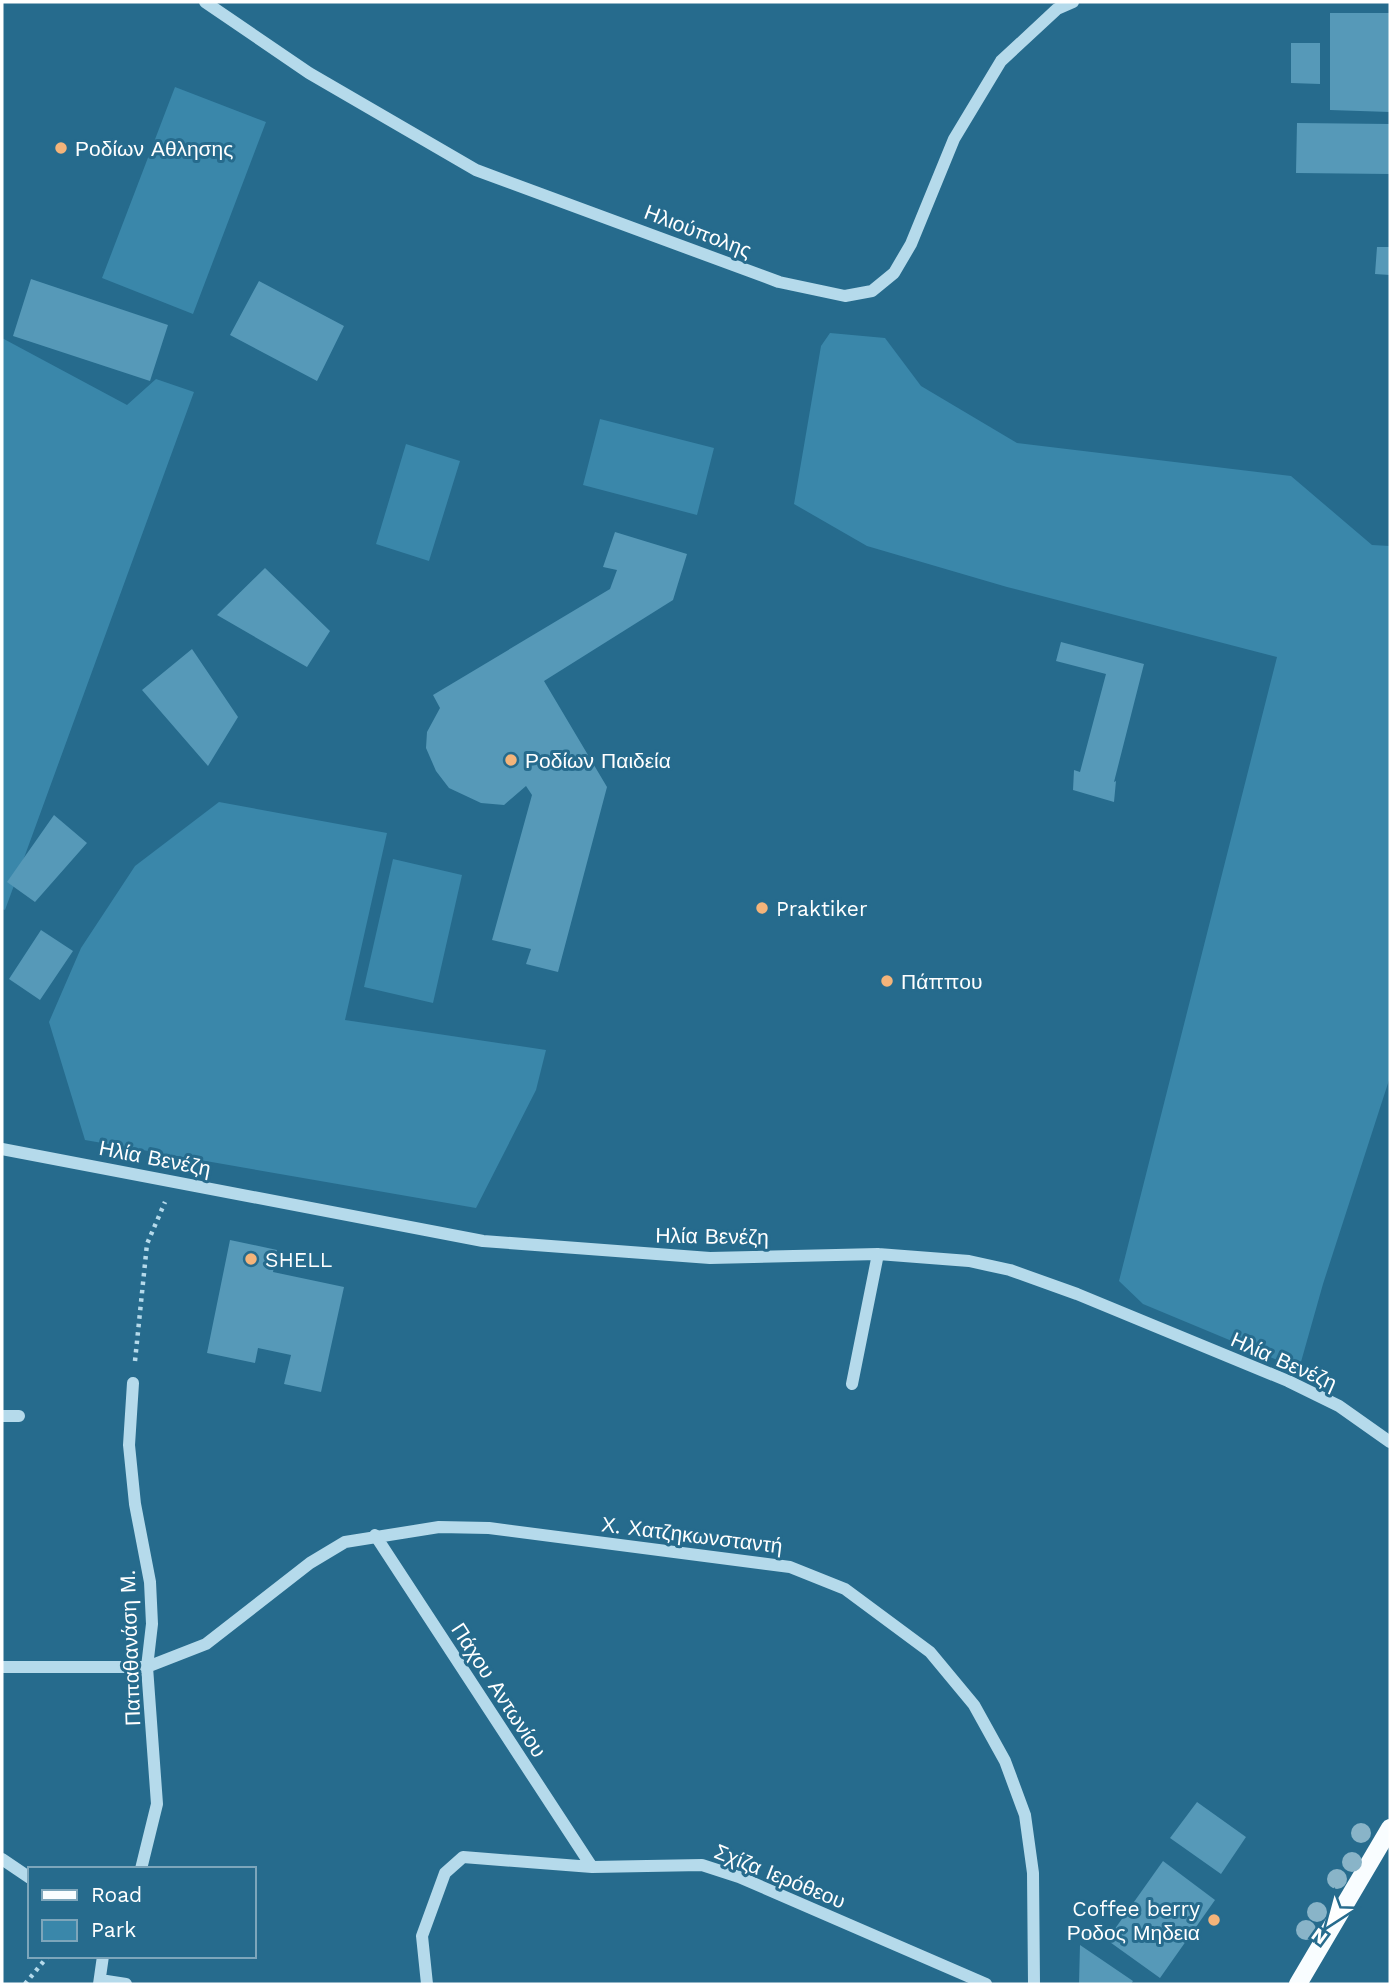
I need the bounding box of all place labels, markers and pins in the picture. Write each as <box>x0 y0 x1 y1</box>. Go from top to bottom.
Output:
place label: Ροδίων Αθλησης <box>75 136 233 161</box>
marker: Ροδίων Αθλησης <box>53 140 69 156</box>
place label: Ροδίων Παιδεία <box>525 748 671 773</box>
marker: Ροδίων Παιδεία <box>503 752 519 768</box>
place label: Praktiker <box>776 896 868 921</box>
marker: Praktiker <box>754 900 770 916</box>
place label: Πάππου <box>901 969 982 994</box>
marker: Πάππου <box>879 973 895 989</box>
place label: SHELL <box>265 1247 332 1272</box>
marker: SHELL <box>243 1251 259 1267</box>
place label: Coffee berry Ροδος Μηδεια <box>1067 1896 1200 1945</box>
marker: Coffee berry Ροδος Μηδεια <box>1206 1912 1222 1928</box>

